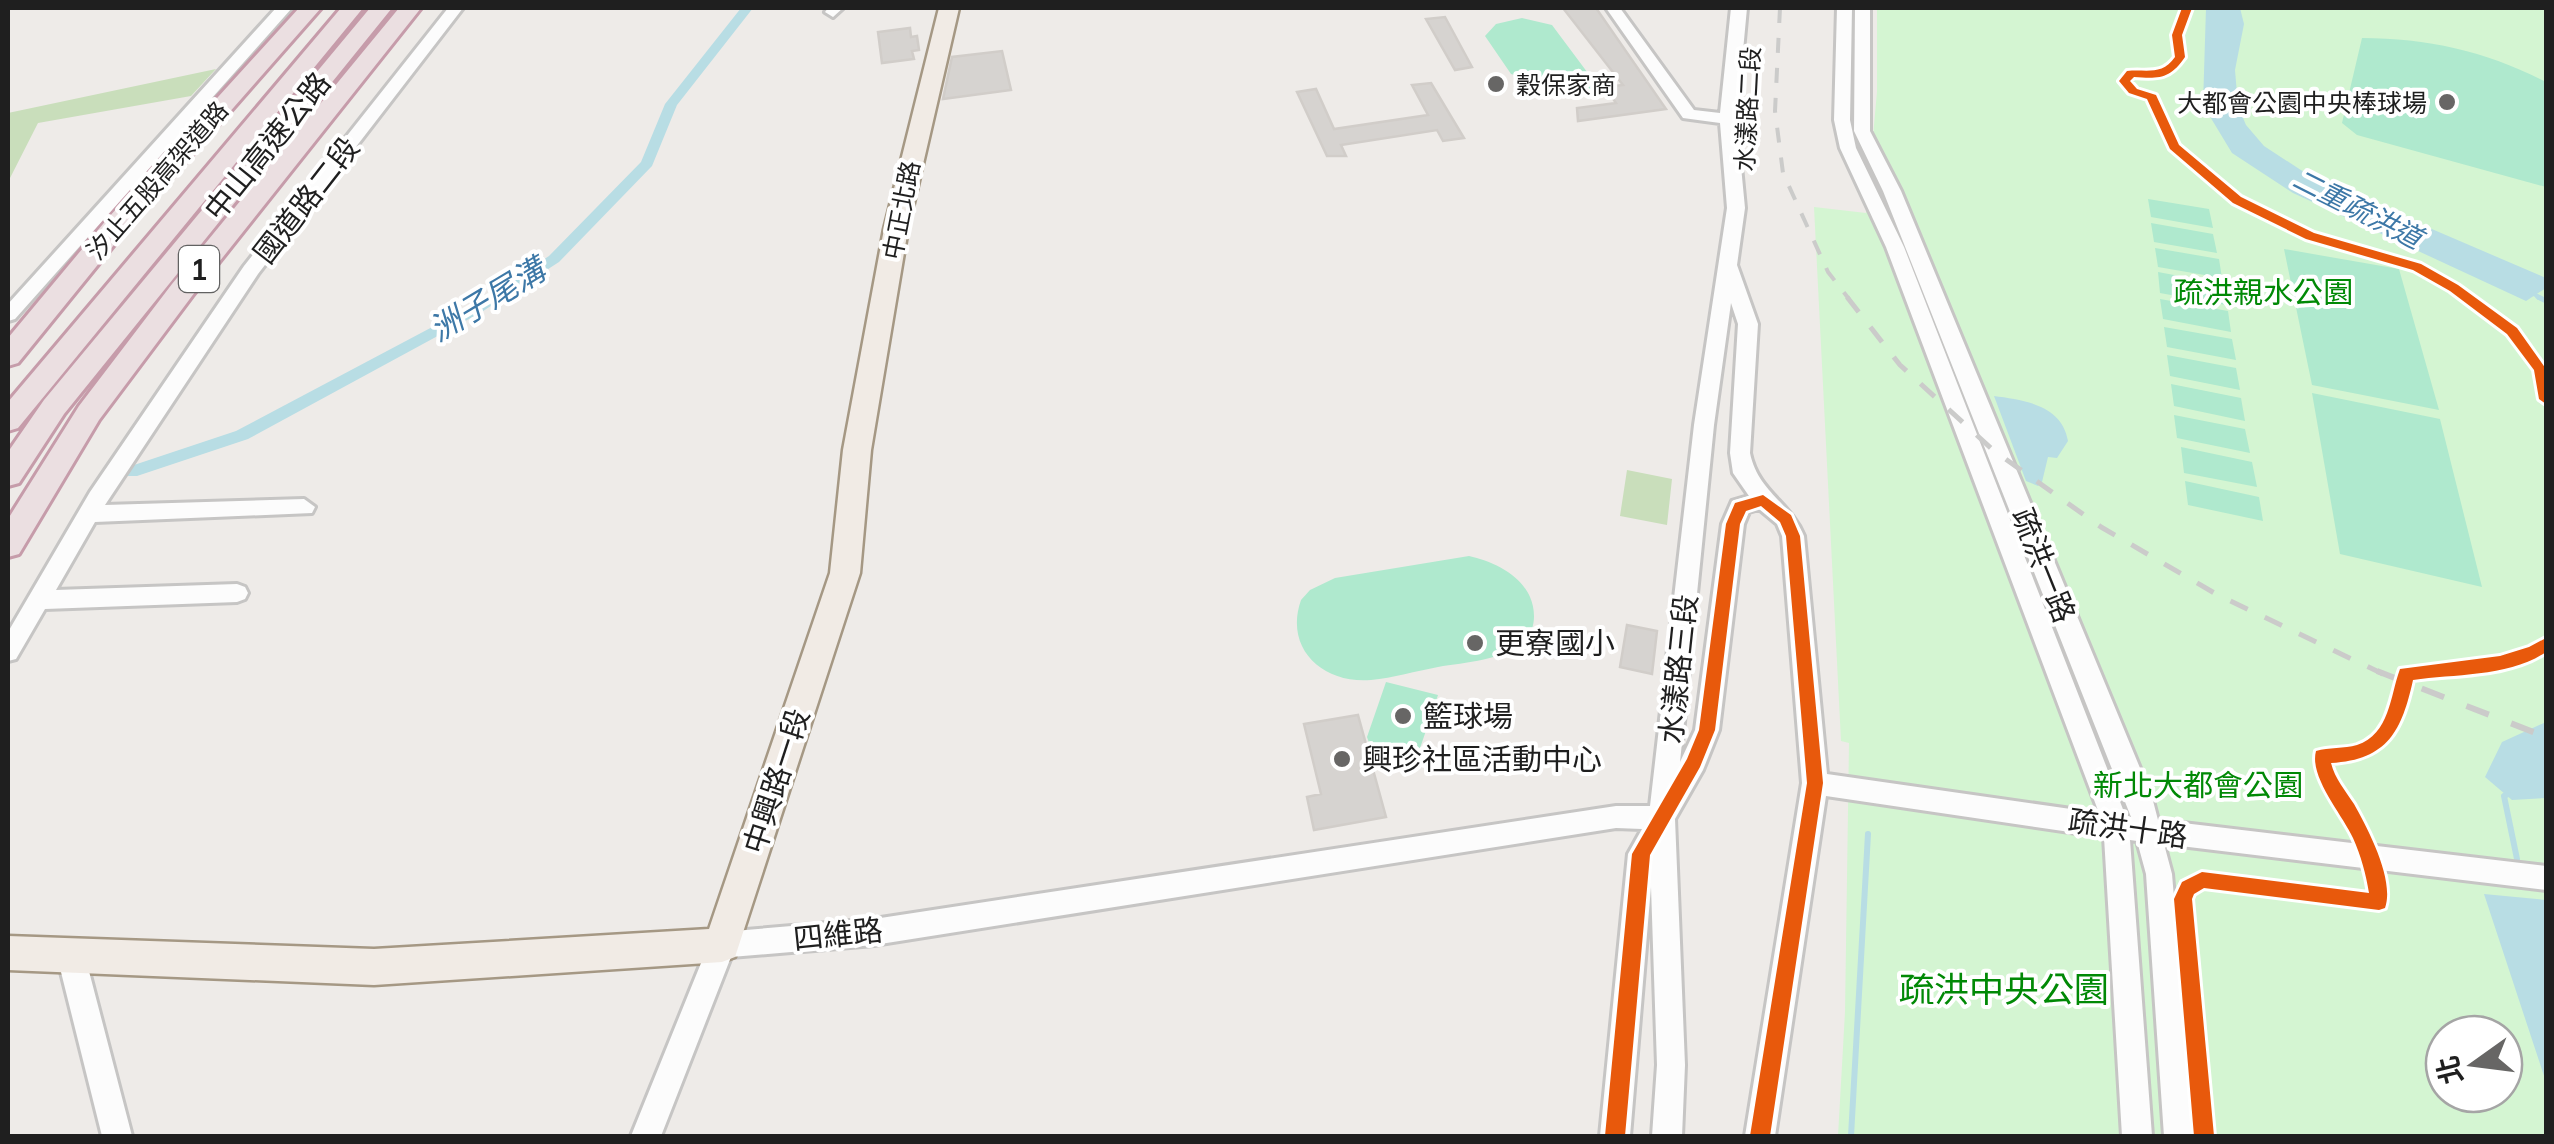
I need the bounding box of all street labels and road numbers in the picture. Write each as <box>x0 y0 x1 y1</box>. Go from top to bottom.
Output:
street label: 水漾路二段 <box>1728 46 1766 172</box>
street label: 中山高速公路 <box>196 64 338 228</box>
street label: 汐止五股高架道路 <box>80 94 234 266</box>
street label: 國道路二段 <box>245 129 367 271</box>
street label: 中正北路 <box>876 158 926 262</box>
road number: 1 <box>179 246 219 292</box>
street label: 疏洪一路 <box>2004 502 2084 628</box>
street label: 水漾路三段 <box>1651 592 1705 746</box>
street label: 中興路一段 <box>735 704 817 858</box>
street label: 疏洪十路 <box>2066 801 2190 855</box>
street label: 四維路 <box>791 910 885 958</box>

